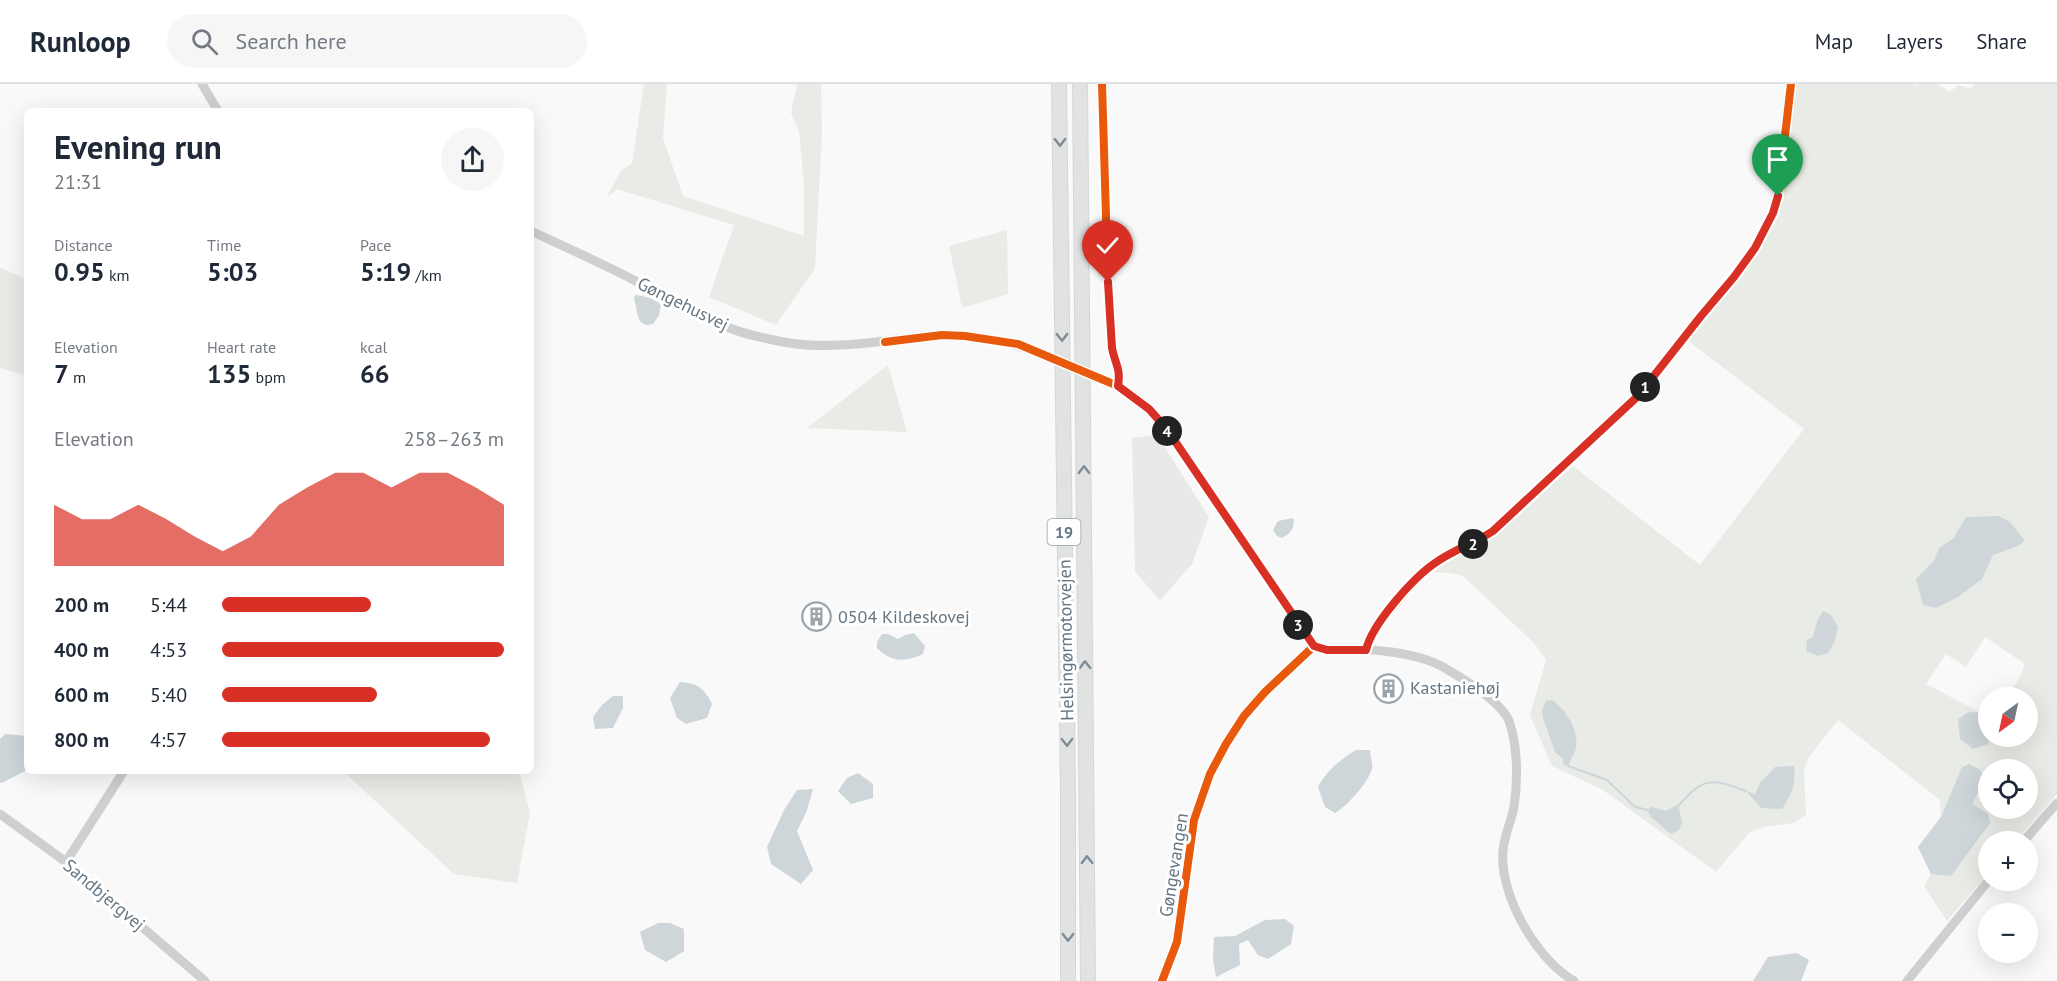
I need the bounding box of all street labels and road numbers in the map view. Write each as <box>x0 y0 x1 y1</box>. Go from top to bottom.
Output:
street label: Gøngehusvej <box>634 272 733 336</box>
road number: 19 <box>1048 519 1080 545</box>
street label: Helsingørmotorvejen <box>1053 559 1078 721</box>
street label: Gøngevangen <box>1154 811 1193 919</box>
street label: Sandbjergvej <box>59 854 150 936</box>

